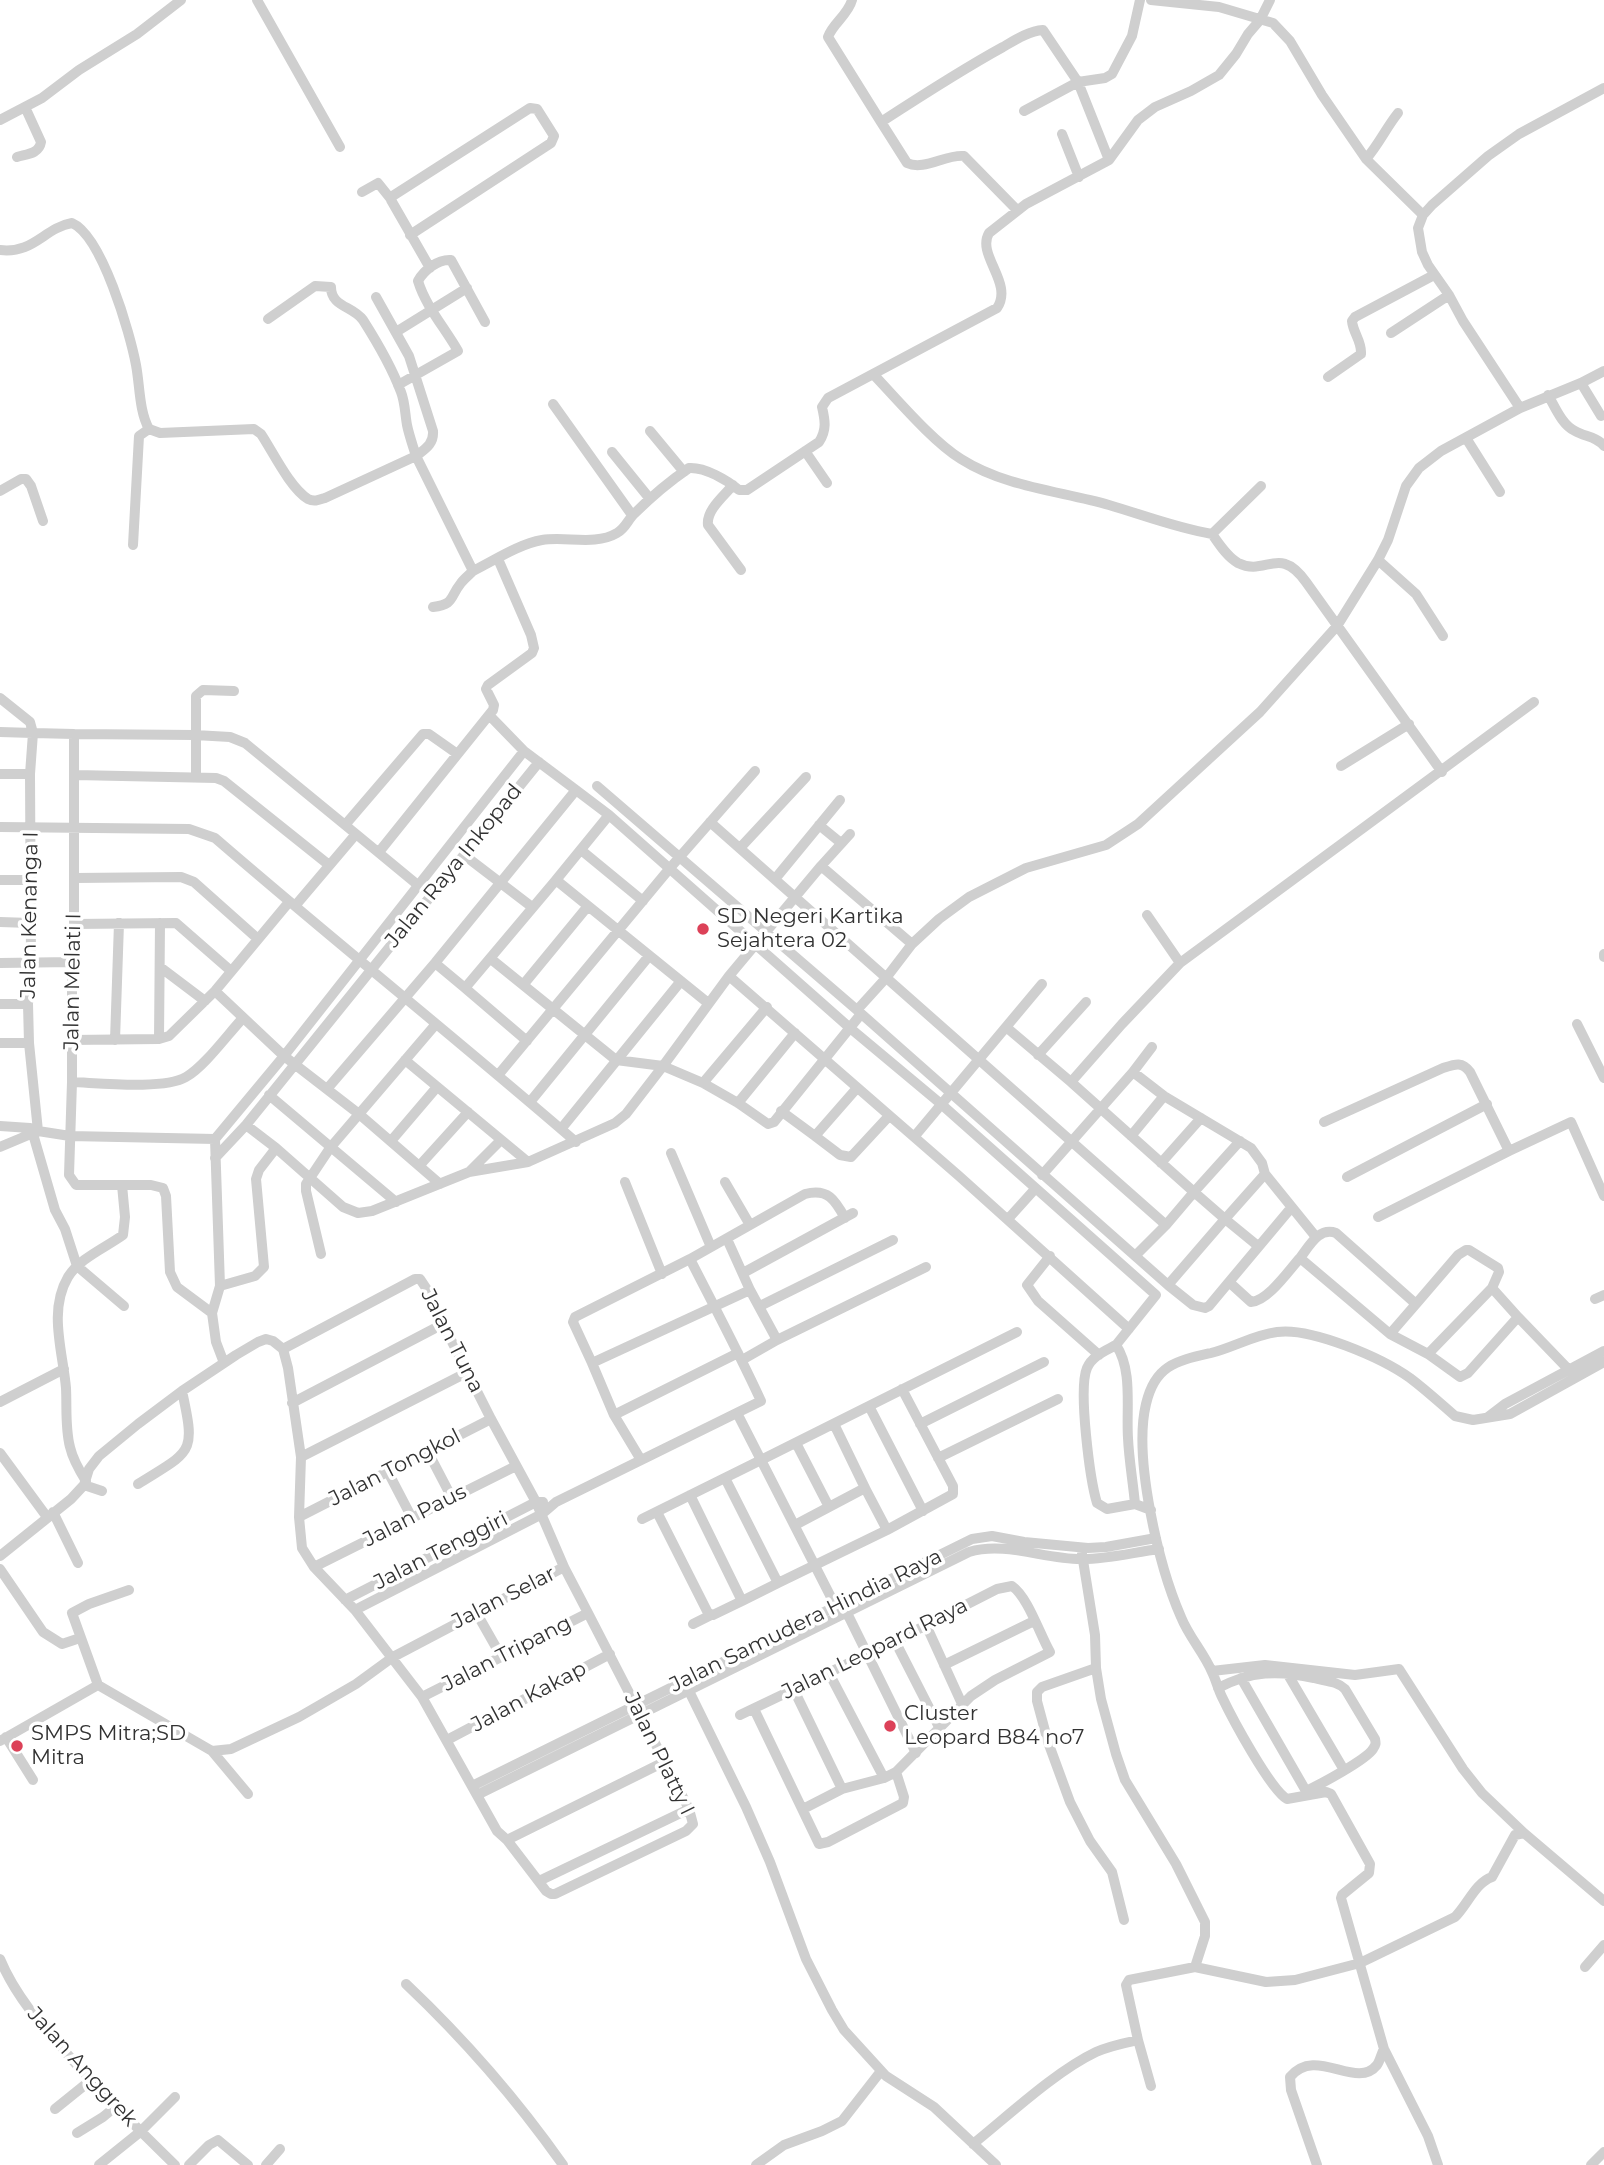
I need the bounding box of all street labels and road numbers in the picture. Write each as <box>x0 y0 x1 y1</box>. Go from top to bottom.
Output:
street label: Jalan Raya Inkopad <box>380 779 528 953</box>
street label: Jalan Kenanga I <box>16 831 44 999</box>
street label: Jalan Melati I <box>59 913 87 1051</box>
street label: Jalan Tuna <box>415 1285 489 1397</box>
street label: Jalan Tongkol <box>325 1424 465 1512</box>
street label: Jalan Paus <box>359 1479 471 1553</box>
street label: Jalan Tenggiri <box>370 1506 512 1596</box>
street label: Jalan Samudera Hindia Raya <box>666 1544 946 1698</box>
street label: Jalan Selar <box>448 1561 560 1635</box>
street label: Jalan Leopard Raya <box>778 1593 972 1705</box>
street label: Jalan Tripang <box>438 1611 576 1697</box>
street label: Jalan Kakap <box>467 1656 591 1738</box>
street label: Jalan Platty I <box>619 1689 699 1819</box>
street label: Jalan Anggrek <box>22 2002 142 2132</box>

